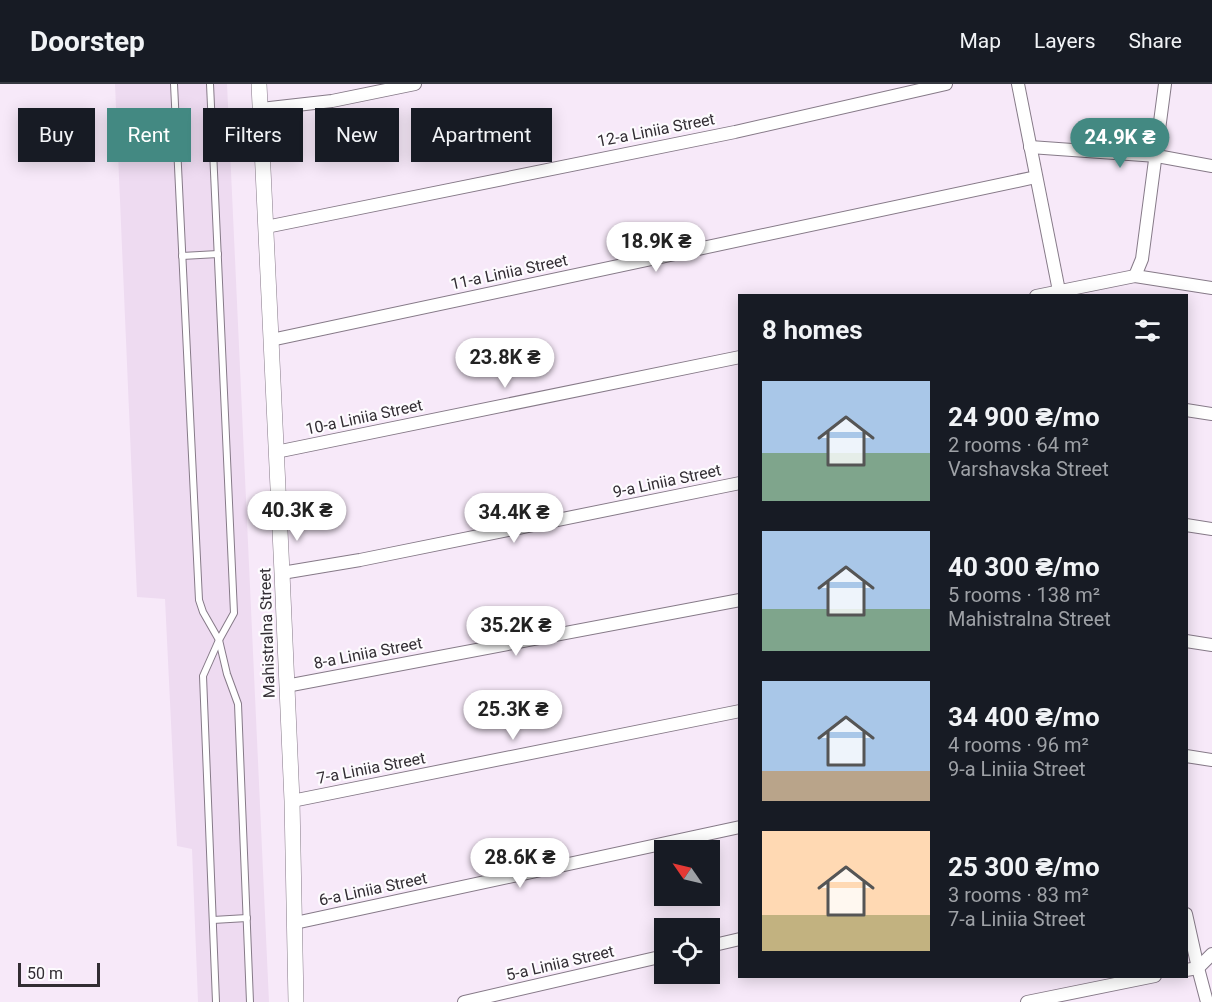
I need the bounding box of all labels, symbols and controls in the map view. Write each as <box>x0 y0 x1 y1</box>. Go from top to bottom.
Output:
text: Doorstep <box>30 25 145 58</box>
text: Map <box>959 29 1001 53</box>
text: Layers <box>1034 29 1095 53</box>
text: Share <box>1128 29 1182 53</box>
chip: Buy <box>18 108 95 162</box>
chip: Rent <box>107 108 191 162</box>
chip: Filters <box>203 108 303 162</box>
chip: New <box>315 108 399 162</box>
chip: Apartment <box>411 108 552 162</box>
street label: 12-a Liniia Street <box>596 109 716 151</box>
pin: 24.9K ₴ <box>1065 118 1175 169</box>
text: 24.9K ₴ <box>1084 125 1156 149</box>
pin: 18.9K ₴ <box>601 222 711 273</box>
text: 18.9K ₴ <box>620 229 692 253</box>
street label: 11-a Liniia Street <box>449 250 569 294</box>
icon: filters <box>1131 314 1164 347</box>
text: 8 homes <box>762 315 863 345</box>
pin: 23.8K ₴ <box>450 338 560 389</box>
text: 23.8K ₴ <box>469 345 541 369</box>
street label: 10-a Liniia Street <box>304 395 424 439</box>
text: 24 900 ₴/mo <box>948 402 1100 432</box>
icon: home <box>810 405 882 477</box>
text: 2 rooms · 64 m² <box>948 433 1089 457</box>
text: Varshavska Street <box>948 457 1109 481</box>
street label: 9-a Liniia Street <box>611 460 723 502</box>
pin: 40.3K ₴ <box>242 491 352 542</box>
pin: 34.4K ₴ <box>459 493 569 544</box>
text: 40.3K ₴ <box>261 498 333 522</box>
text: 34.4K ₴ <box>478 500 550 524</box>
text: 40 300 ₴/mo <box>948 552 1100 582</box>
icon: home <box>810 555 882 627</box>
street label: Mahistralna Street <box>255 568 279 698</box>
text: 5 rooms · 138 m² <box>948 583 1100 607</box>
pin: 35.2K ₴ <box>461 606 571 657</box>
text: Mahistralna Street <box>948 607 1111 631</box>
text: 35.2K ₴ <box>480 613 552 637</box>
street label: 8-a Liniia Street <box>312 633 424 673</box>
pin: 25.3K ₴ <box>458 690 568 741</box>
text: 25.3K ₴ <box>477 697 549 721</box>
text: 34 400 ₴/mo <box>948 702 1100 732</box>
icon: home <box>810 705 882 777</box>
text: 4 rooms · 96 m² <box>948 733 1089 757</box>
street label: 7-a Liniia Street <box>315 748 427 788</box>
text: 9-a Liniia Street <box>948 757 1086 781</box>
pin: 28.6K ₴ <box>465 838 575 889</box>
north arrow <box>654 840 720 906</box>
map controls <box>654 840 720 984</box>
text: 28.6K ₴ <box>484 845 556 869</box>
text: 25 300 ₴/mo <box>948 852 1100 882</box>
icon: home <box>810 855 882 927</box>
street label: 6-a Liniia Street <box>317 868 429 910</box>
text: 3 rooms · 83 m² <box>948 883 1089 907</box>
text: 7-a Liniia Street <box>948 907 1086 931</box>
button: locate <box>654 918 720 984</box>
street label: 5-a Liniia Street <box>504 941 616 985</box>
scale bar <box>18 960 100 988</box>
text: 50 m <box>27 964 63 983</box>

